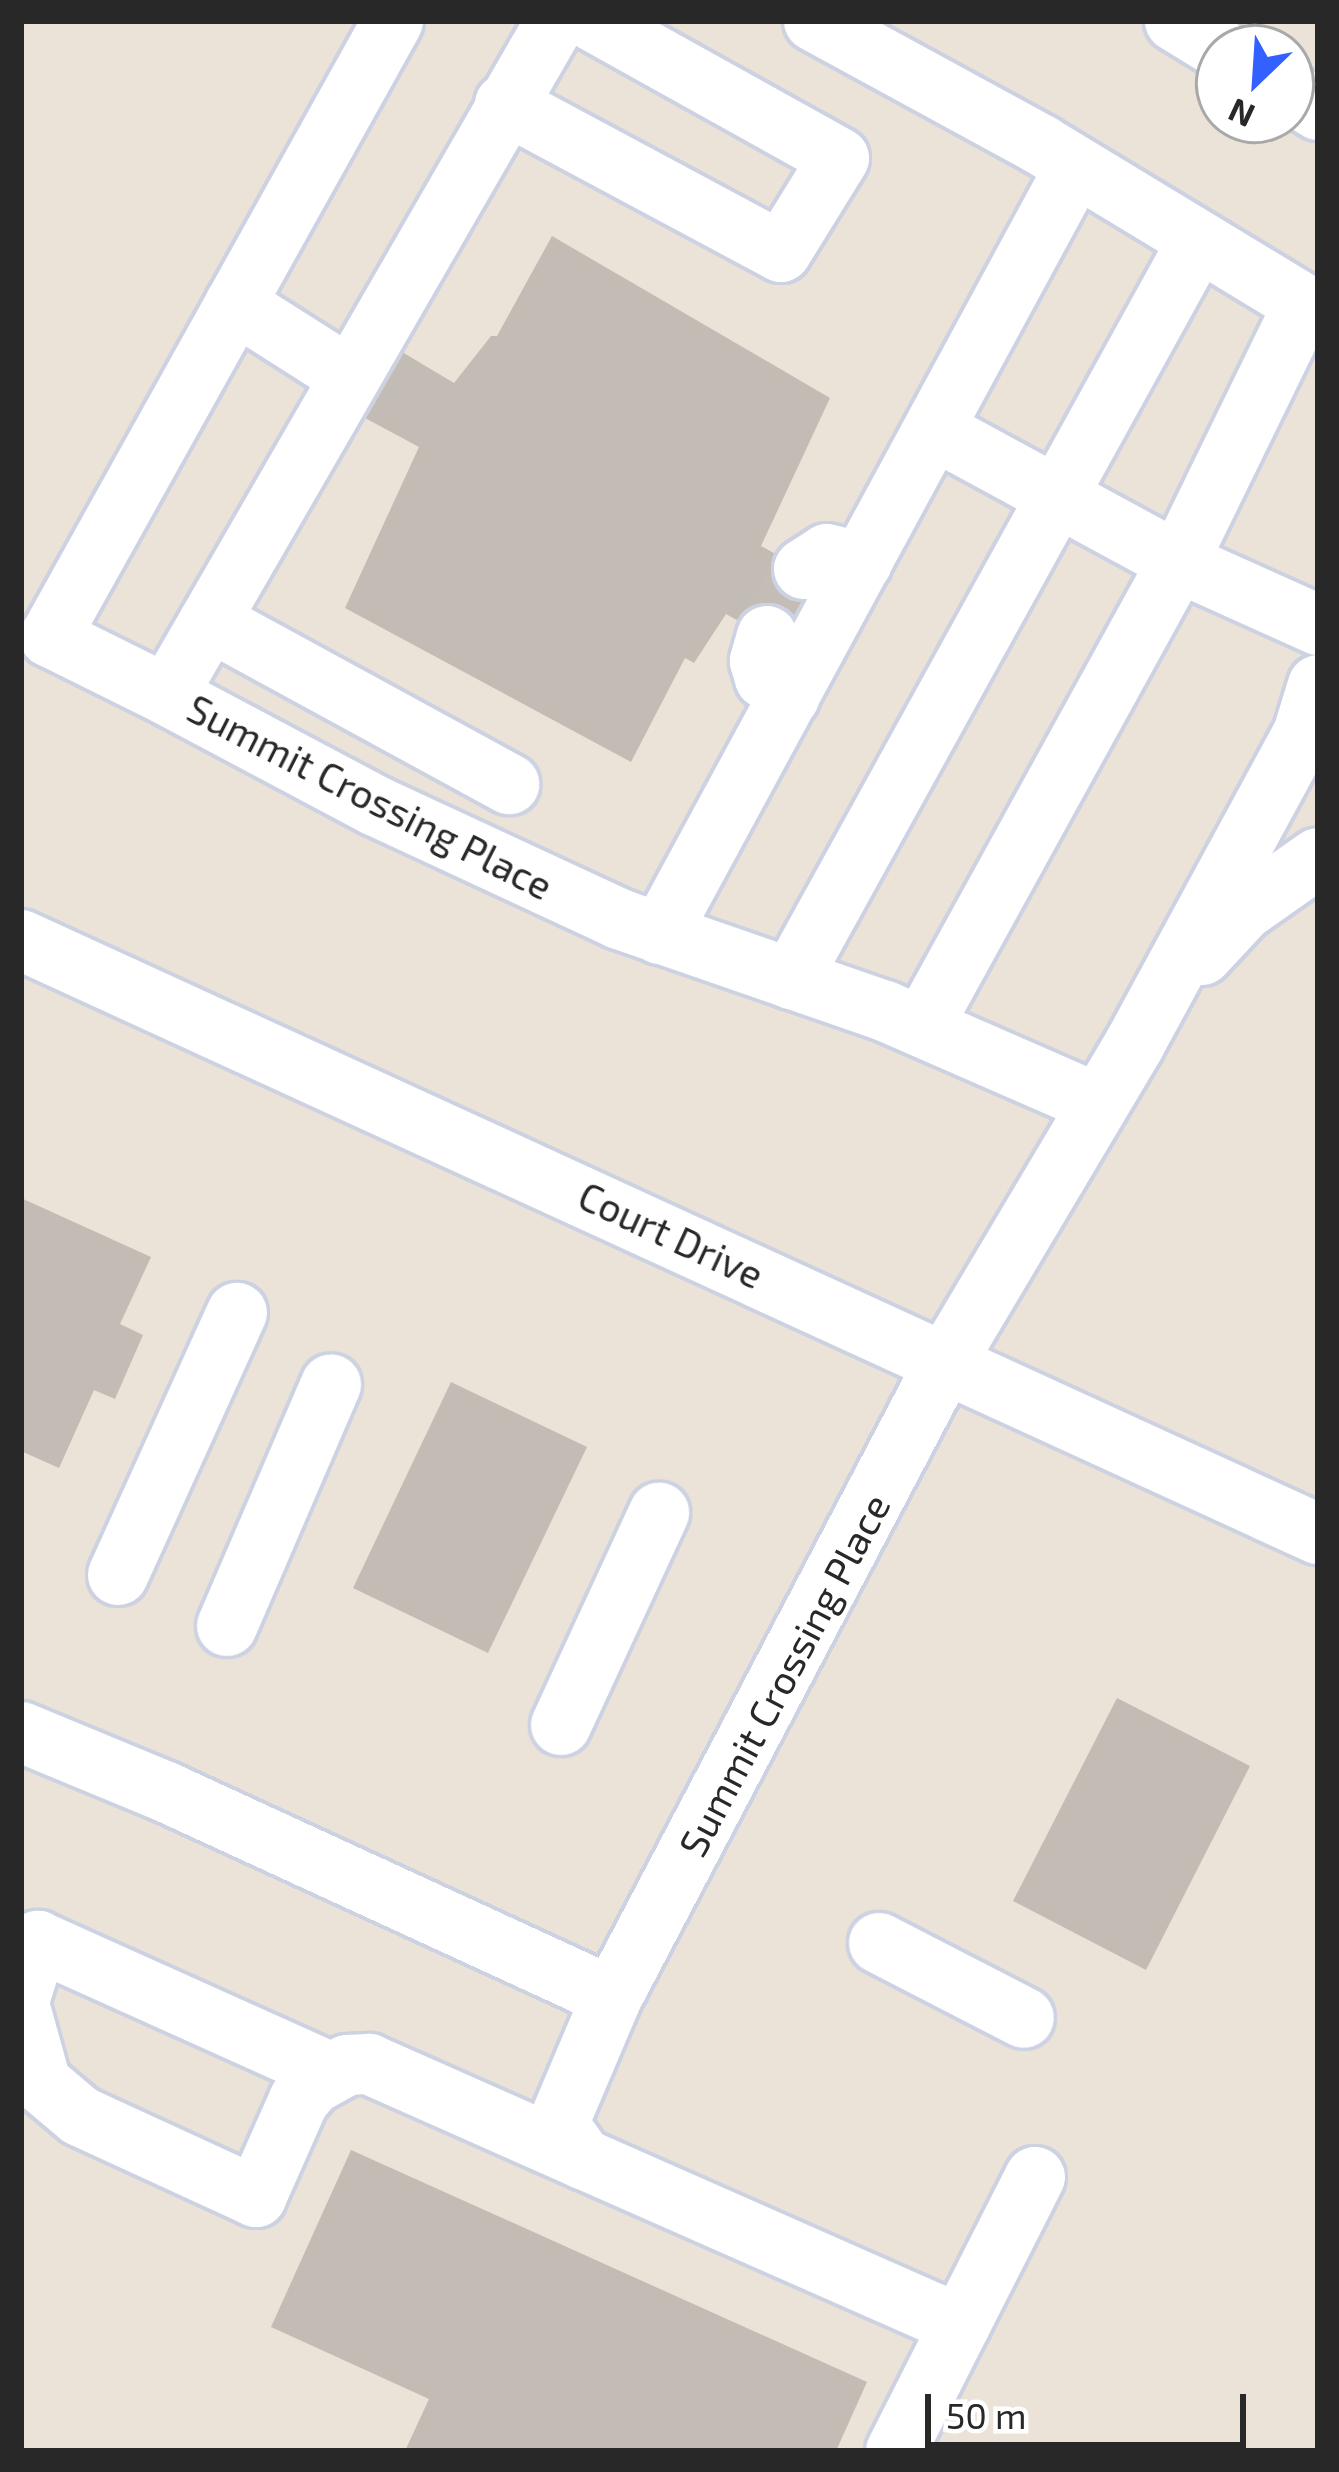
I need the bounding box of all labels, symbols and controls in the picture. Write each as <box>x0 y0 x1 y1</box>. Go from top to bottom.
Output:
north arrow <box>1195 24 1315 144</box>
text: N <box>1222 91 1260 137</box>
street label: Summit Crossing Place <box>180 685 560 909</box>
street label: Court Drive <box>571 1172 771 1298</box>
street label: Summit Crossing Place <box>669 1486 899 1864</box>
scale bar <box>931 2370 1252 2444</box>
text: 50 m <box>946 2393 1027 2436</box>

